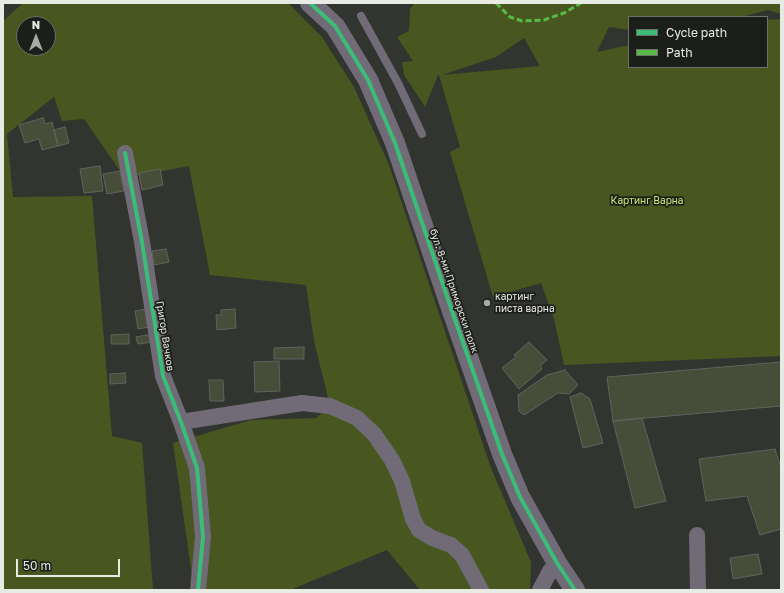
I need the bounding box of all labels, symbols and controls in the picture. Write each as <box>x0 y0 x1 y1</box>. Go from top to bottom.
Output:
north arrow <box>16 16 56 56</box>
legend <box>628 16 768 68</box>
text: N <box>32 18 40 31</box>
text: Cycle path <box>666 25 727 40</box>
text: Path <box>666 45 693 60</box>
park label: Картинг Варна <box>610 195 684 207</box>
street label: бул. 8-ми Приморски полк <box>427 227 481 355</box>
place label: картинг писта варна <box>495 291 555 314</box>
marker: картинг писта варна <box>482 298 492 308</box>
street label: Григор Вачков <box>154 300 176 372</box>
scale bar <box>18 551 122 577</box>
text: 50 m <box>23 558 51 573</box>

